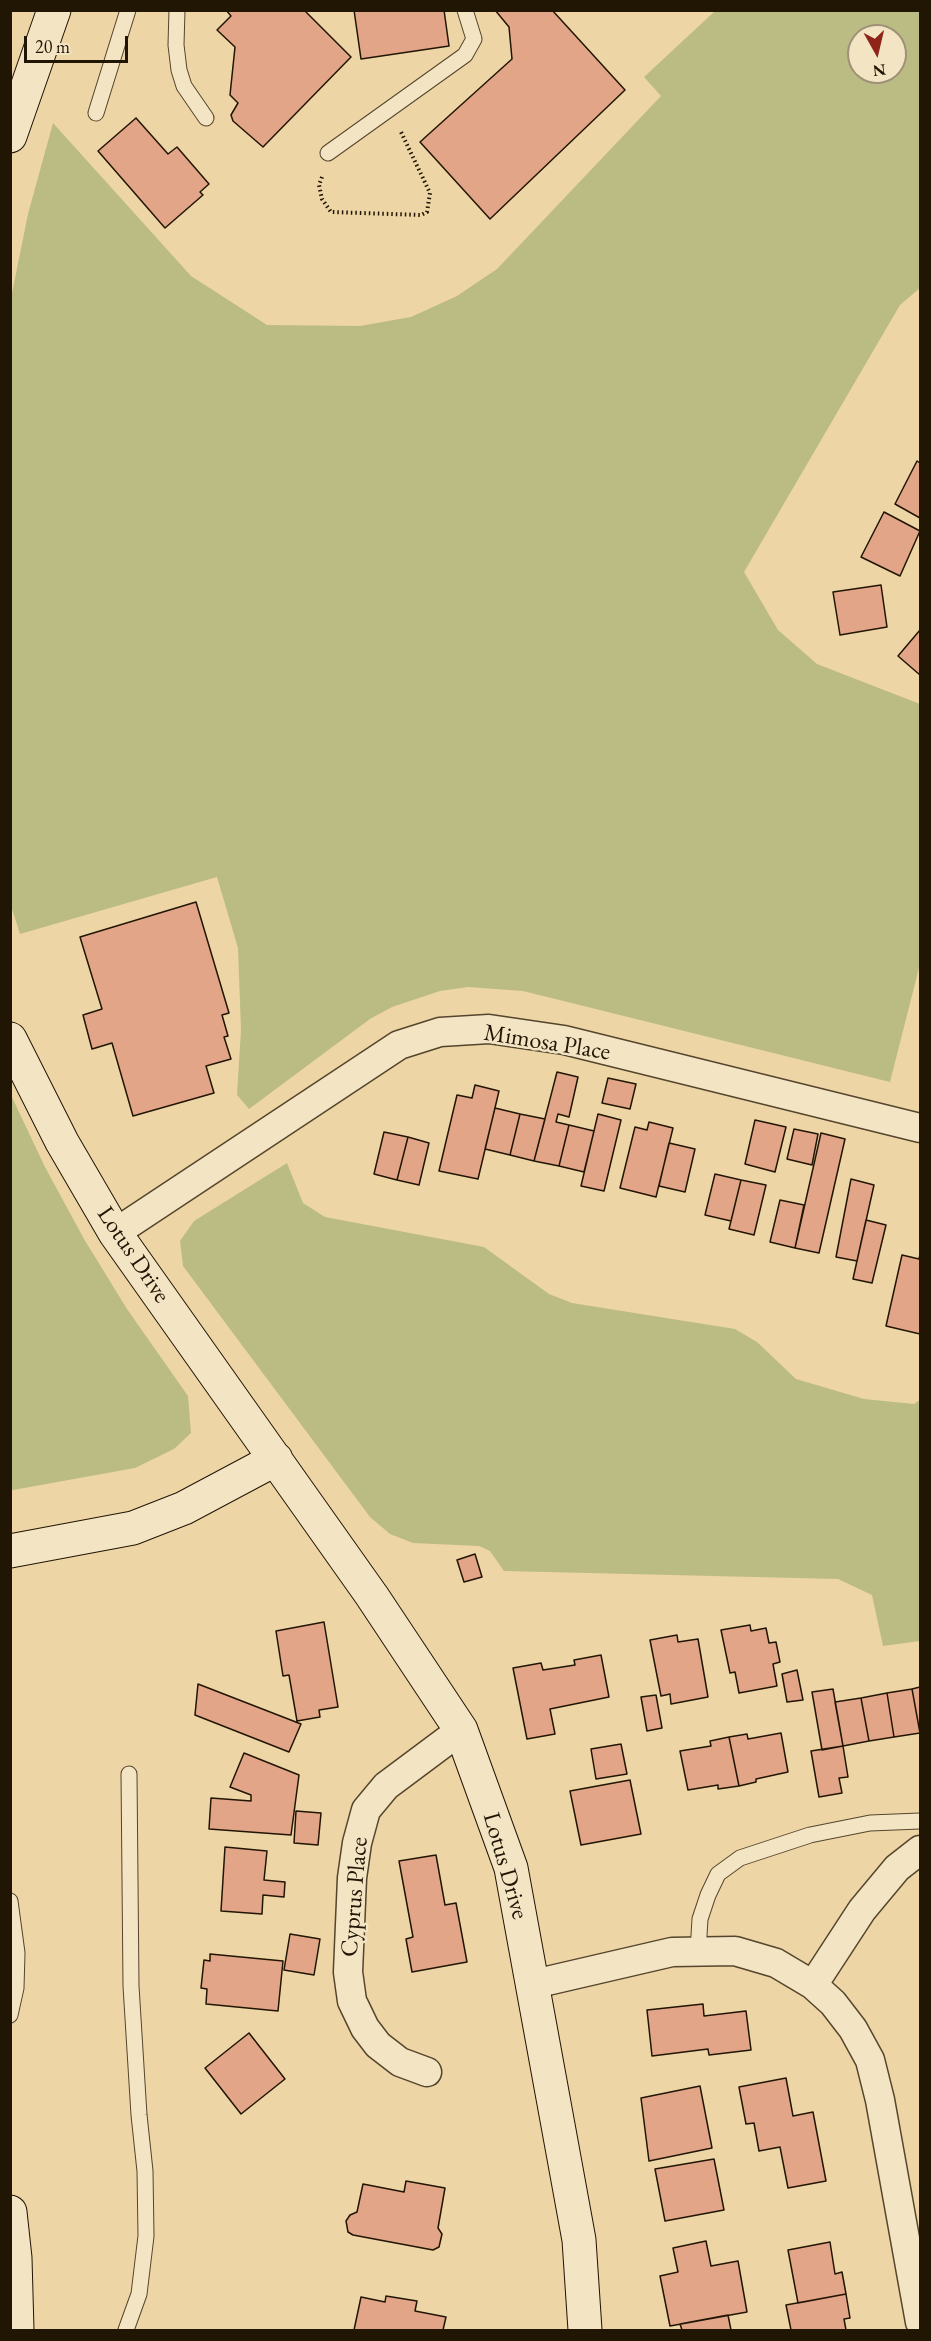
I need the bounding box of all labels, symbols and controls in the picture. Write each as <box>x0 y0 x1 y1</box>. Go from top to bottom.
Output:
scale bar <box>27 24 130 62</box>
north arrow <box>847 24 907 84</box>
text: 20 m <box>35 35 70 58</box>
text: N <box>871 59 887 82</box>
street label: Mimosa Place <box>482 1019 612 1067</box>
street label: Lotus Drive <box>90 1201 176 1309</box>
street label: Lotus Drive <box>476 1809 534 1923</box>
street label: Cyprus Place <box>335 1836 375 1958</box>

